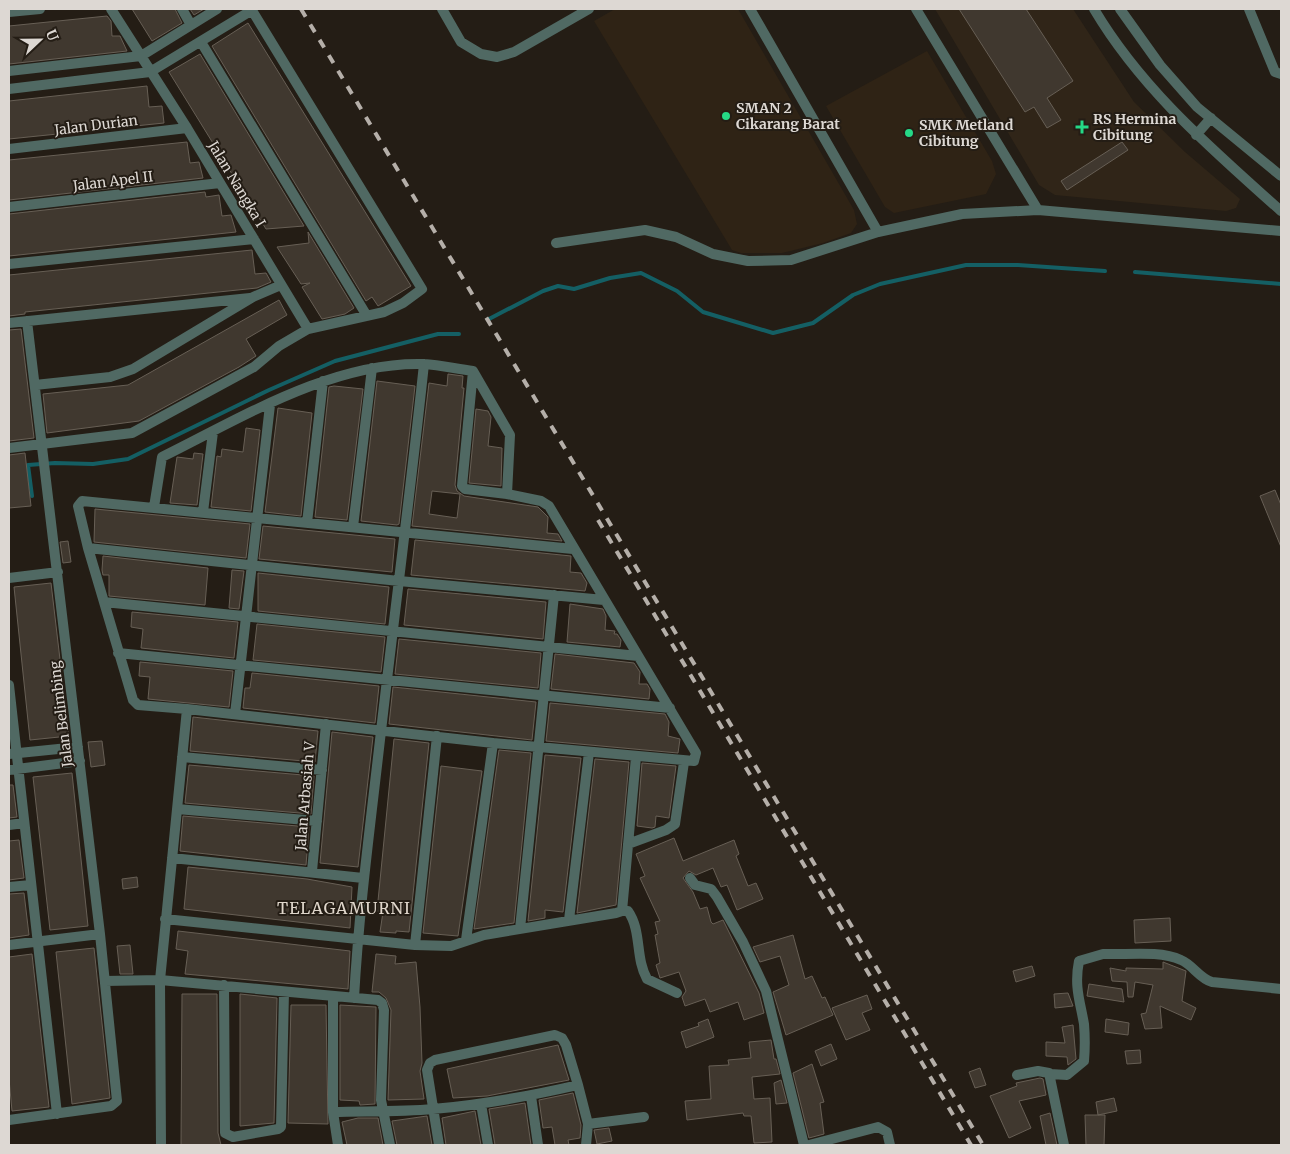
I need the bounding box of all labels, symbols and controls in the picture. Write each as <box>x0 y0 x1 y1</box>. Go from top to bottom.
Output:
north arrow <box>15 15 65 65</box>
text: U <box>42 27 63 44</box>
place label: SMAN 2 Cikarang Barat <box>736 99 840 133</box>
marker: SMAN 2 Cikarang Barat <box>720 110 732 122</box>
place label: RS Hermina Cibitung <box>1093 110 1176 144</box>
street label: Jalan Durian <box>52 111 139 139</box>
place label: SMK Metland Cibitung <box>919 116 1014 150</box>
marker: RS Hermina Cibitung <box>1075 120 1089 134</box>
marker: SMK Metland Cibitung <box>903 127 915 139</box>
street label: Jalan Nangka I <box>204 137 270 230</box>
street label: Jalan Apel II <box>71 167 154 195</box>
street label: Jalan Belimbing <box>45 659 77 769</box>
street label: Jalan Arbasiah V <box>291 740 319 852</box>
district label: TELAGAMURNI <box>277 898 411 918</box>

